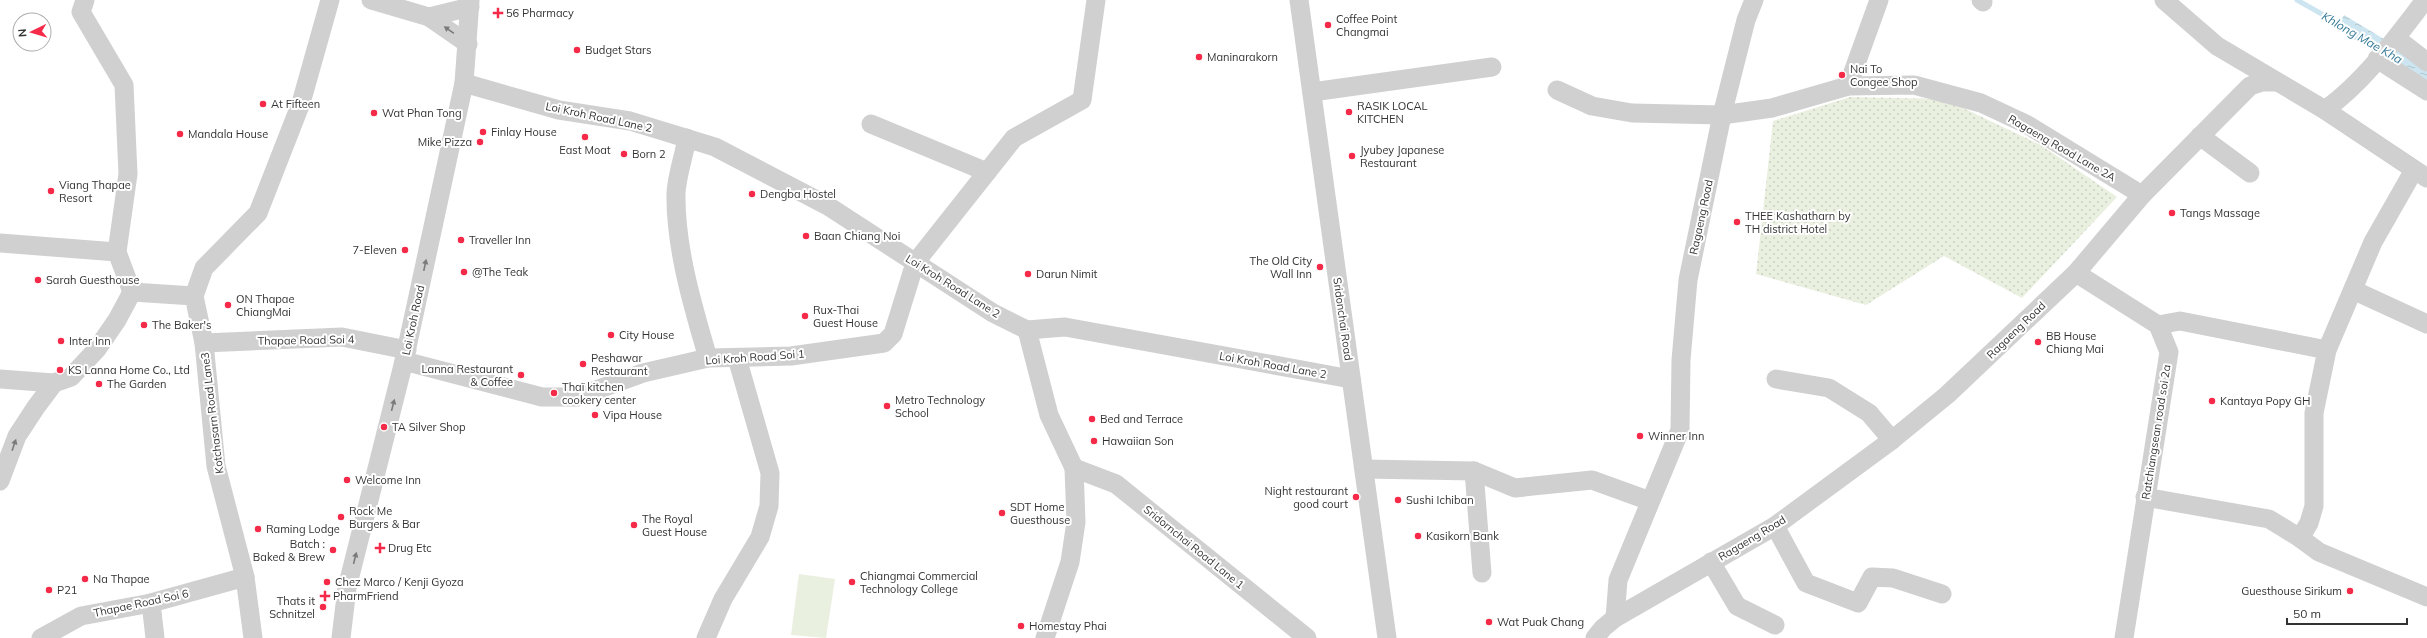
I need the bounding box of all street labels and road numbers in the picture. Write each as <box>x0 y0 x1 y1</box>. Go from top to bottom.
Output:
street label: Loi Kroh Road Lane 2 <box>544 99 654 135</box>
street label: Ragaeng Road Lane 2A <box>2006 111 2118 185</box>
street label: Ragaeng Road <box>1686 178 1716 256</box>
street label: Loi Kroh Road Lane 2 <box>903 251 1003 321</box>
street label: Sridonchai Road <box>1330 277 1356 361</box>
street label: Loi Kroh Road <box>399 284 427 356</box>
street label: Ragaeng Road <box>1984 298 2048 362</box>
street label: Thapae Road Soi 4 <box>257 332 355 348</box>
street label: Loi Kroh Road Soi 1 <box>705 347 805 367</box>
street label: Loi Kroh Road Lane 2 <box>1218 349 1328 381</box>
street label: Kotchasarn Road Lane3 <box>198 352 226 474</box>
street label: Ratchiangsean road soi 2a <box>2138 364 2174 500</box>
street label: Sridornchai Road Lane 1 <box>1141 502 1247 592</box>
street label: Ragaeng Road <box>1716 512 1788 564</box>
street label: Thapae Road Soi 6 <box>92 586 190 620</box>

